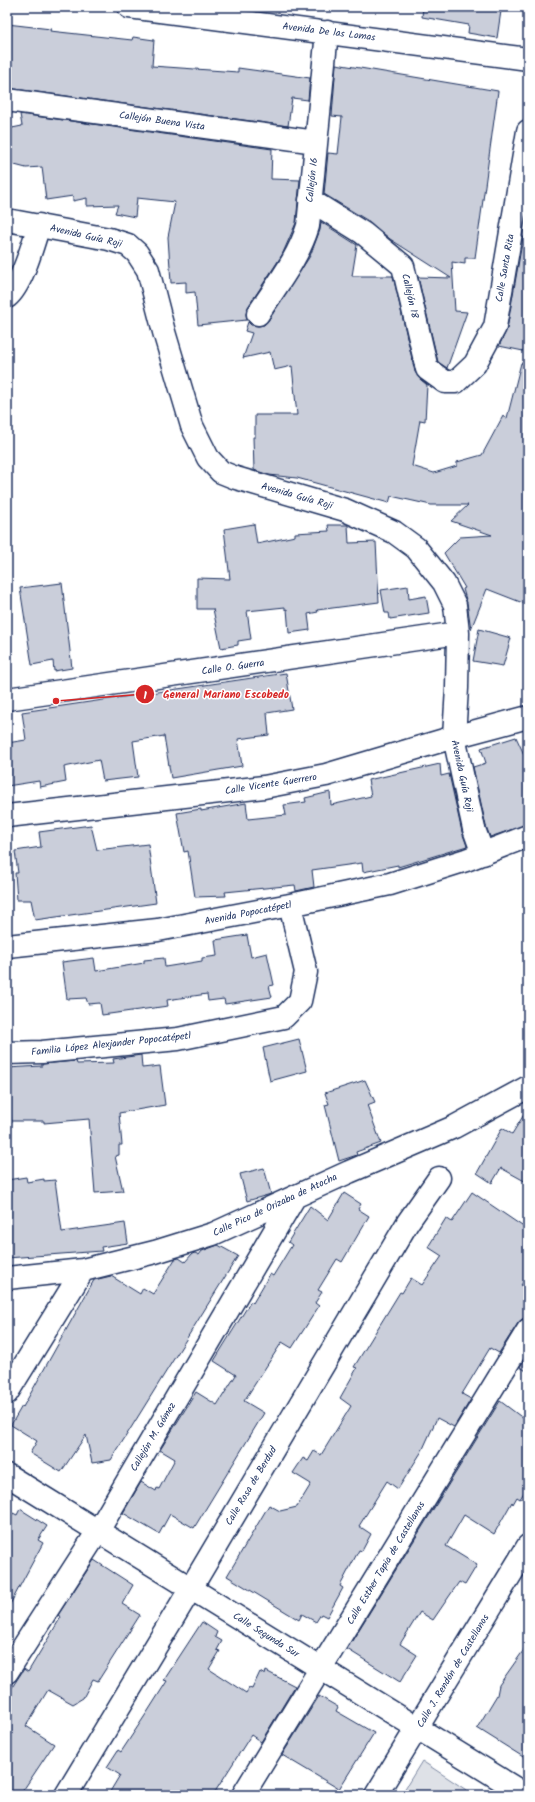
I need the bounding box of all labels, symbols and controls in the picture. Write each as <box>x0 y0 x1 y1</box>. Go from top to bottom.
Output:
street label: Avenida De las Lomas <box>282 18 377 46</box>
street label: Callejón Buena Vista <box>118 107 206 135</box>
street label: Callejón 16 <box>302 157 322 203</box>
street label: Avenida Guía Roji <box>48 220 124 252</box>
street label: Calle Santa Rita <box>491 232 519 303</box>
street label: Callejón 18 <box>397 272 423 321</box>
street label: Avenida Guía Roji <box>259 478 335 514</box>
street label: Calle O. Guerra <box>201 655 266 679</box>
callout: General Mariano Escobedo <box>135 683 297 706</box>
text: 1 <box>143 686 147 705</box>
text: General Mariano Escobedo <box>163 686 289 704</box>
street label: Avenida Guía Roji <box>447 738 478 814</box>
street label: Calle Vicente Guerrero <box>224 769 319 799</box>
street label: Avenida Popocatépetl <box>203 897 293 929</box>
street label: Familia López Alexjander Popocatépetl <box>30 1028 192 1060</box>
street label: Calle Pico de Orizaba de Atocha <box>210 1169 340 1241</box>
street label: Callejón M. Gómez <box>126 1399 180 1475</box>
street label: Calle Rosa de Berdud <box>221 1442 282 1529</box>
street label: Calle Esther Tapia de Castellanos <box>343 1498 430 1628</box>
street label: Calle Segunda Sur <box>230 1608 303 1662</box>
street label: Calle J. Rendón de Castellanos <box>413 1610 494 1731</box>

